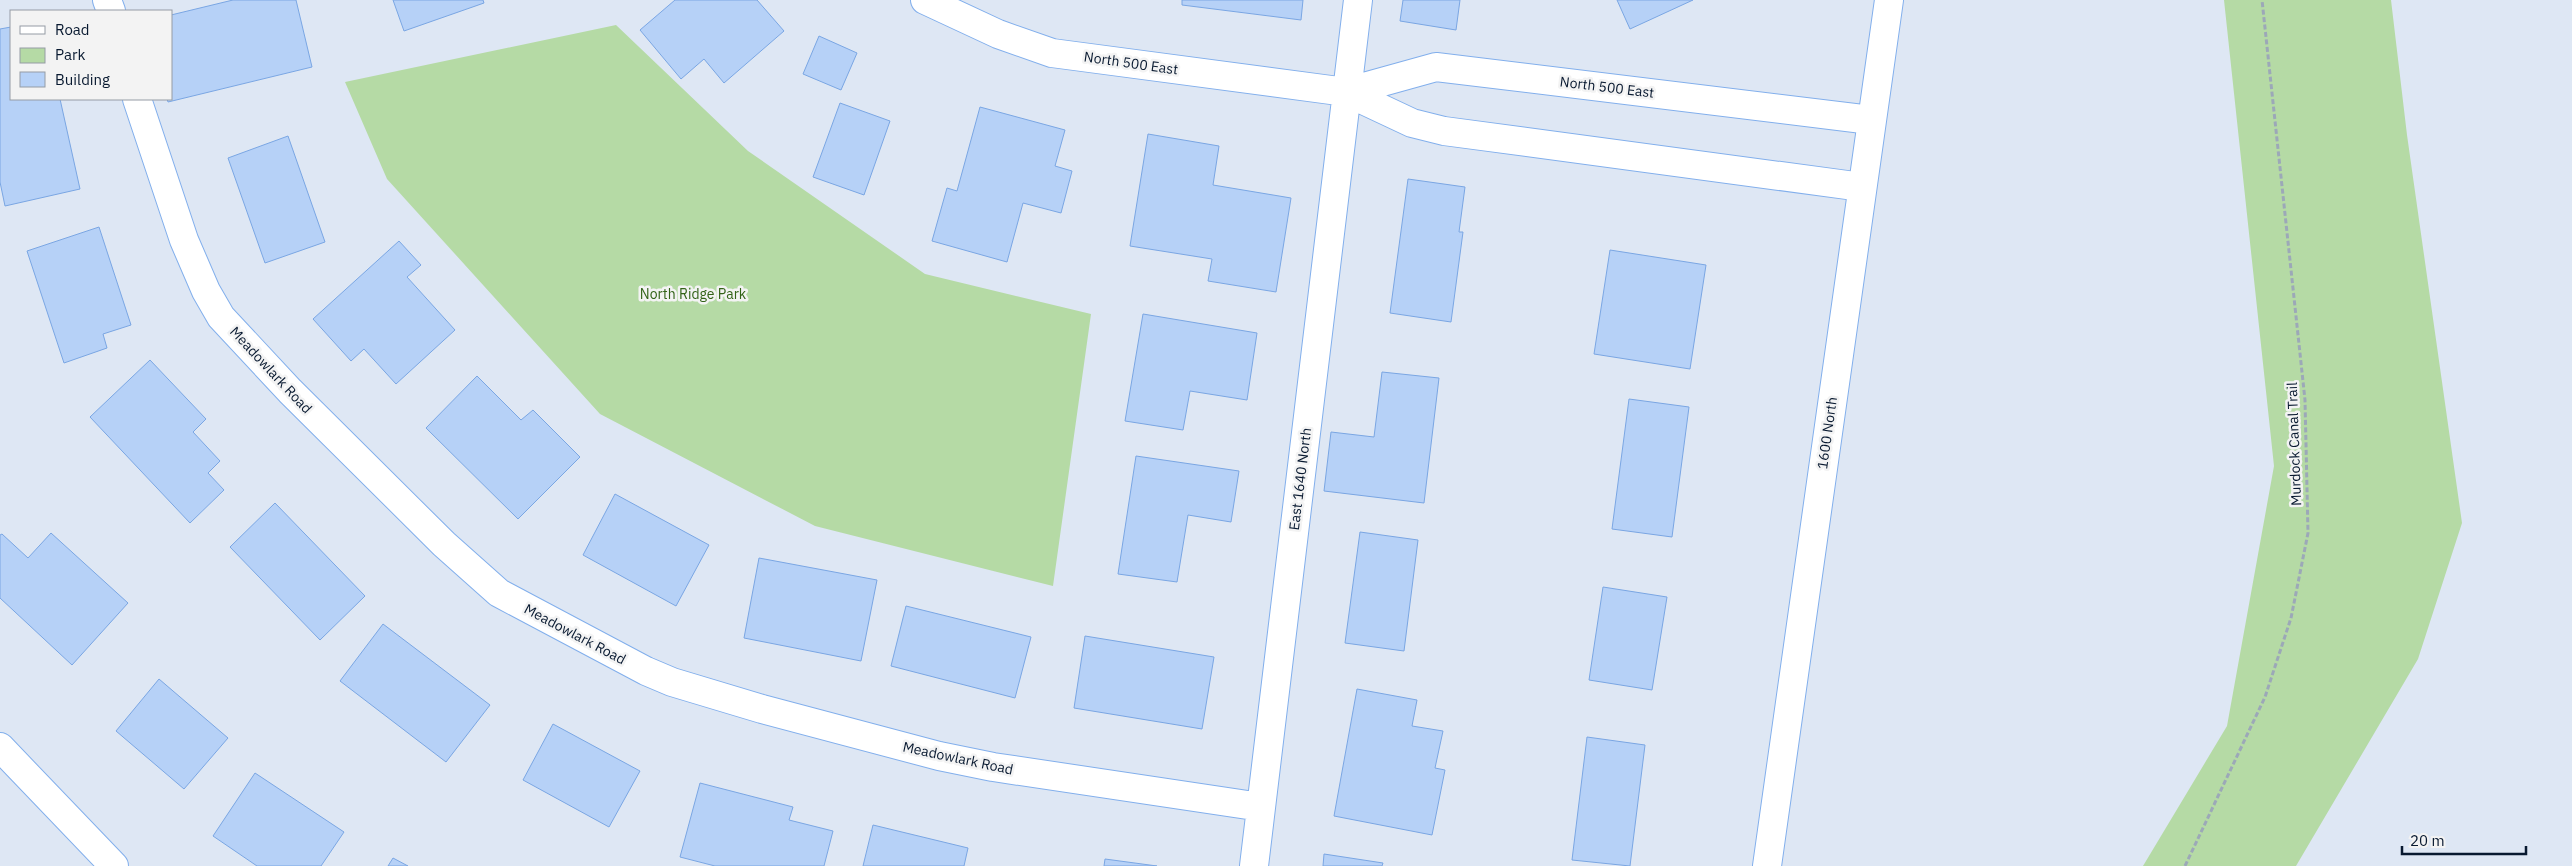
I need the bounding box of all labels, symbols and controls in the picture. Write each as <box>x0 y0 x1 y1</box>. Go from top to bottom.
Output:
legend <box>10 10 172 100</box>
text: Road <box>55 20 90 39</box>
text: Park <box>55 45 85 64</box>
street label: North 500 East <box>1083 47 1179 79</box>
text: Building <box>55 70 110 89</box>
street label: North 500 East <box>1559 72 1655 102</box>
park label: North Ridge Park <box>640 285 747 303</box>
street label: Meadowlark Road <box>226 323 316 417</box>
street label: Murdock Canal Trail <box>2283 382 2305 506</box>
street label: 1600 North <box>1813 396 1841 470</box>
street label: East 1640 North <box>1285 427 1315 531</box>
street label: Meadowlark Road <box>521 600 629 668</box>
street label: Meadowlark Road <box>901 738 1015 778</box>
scale bar <box>2402 824 2526 856</box>
text: 20 m <box>2410 831 2445 850</box>

